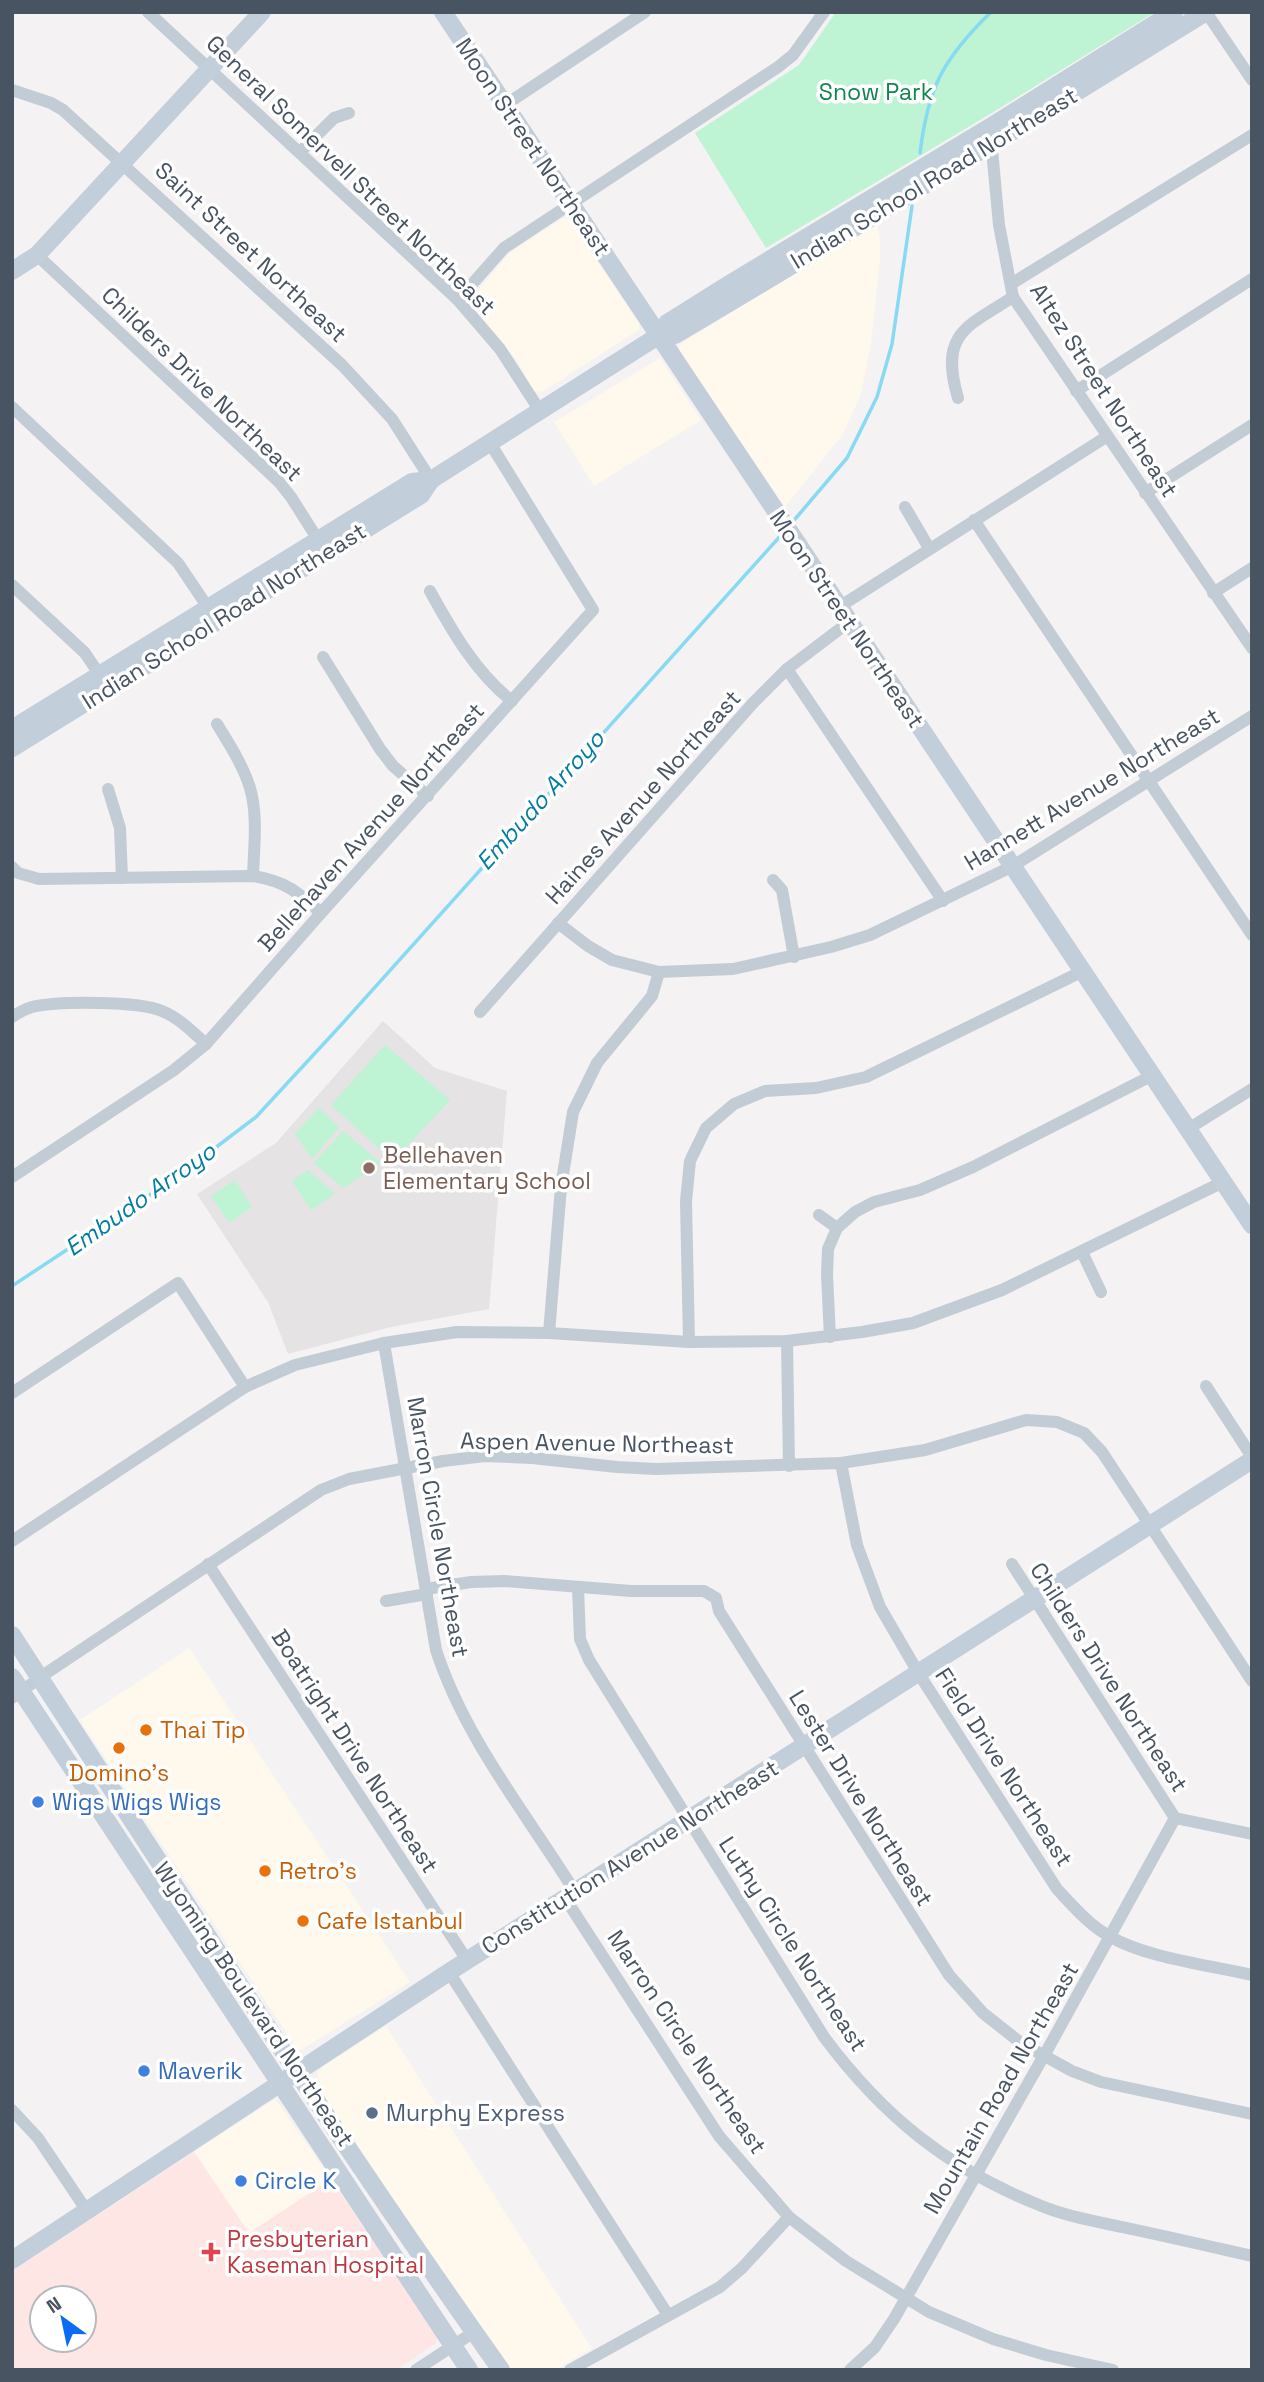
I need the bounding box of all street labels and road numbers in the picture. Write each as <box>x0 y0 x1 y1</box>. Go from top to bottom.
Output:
street label: General Somervell Street Northeast <box>200 28 502 322</box>
street label: Moon Street Northeast <box>449 32 617 262</box>
street label: Indian School Road Northeast <box>785 80 1083 276</box>
street label: Saint Street Northeast <box>149 155 353 349</box>
street label: Altez Street Northeast <box>1023 277 1185 503</box>
street label: Childers Drive Northeast <box>95 280 309 488</box>
street label: Moon Street Northeast <box>763 504 931 734</box>
street label: Indian School Road Northeast <box>76 516 372 716</box>
street label: Haines Avenue Northeast <box>539 683 747 911</box>
street label: Bellehaven Avenue Northeast <box>251 696 491 958</box>
street label: Hannett Avenue Northeast <box>959 701 1225 877</box>
street label: Marron Circle Northeast <box>400 1394 476 1660</box>
street label: Aspen Avenue Northeast <box>460 1426 734 1460</box>
street label: Childers Drive Northeast <box>1023 1556 1195 1798</box>
street label: Boatright Drive Northeast <box>265 1623 445 1879</box>
street label: Field Drive Northeast <box>928 1662 1080 1872</box>
street label: Lester Drive Northeast <box>782 1684 940 1912</box>
street label: Constitution Avenue Northeast <box>476 1753 784 1961</box>
street label: Luthy Circle Northeast <box>712 1831 874 2057</box>
street label: Wyoming Boulevard Northeast <box>147 1856 361 2152</box>
street label: Marron Circle Northeast <box>601 1924 773 2160</box>
street label: Mountain Road Northeast <box>917 1957 1085 2219</box>

